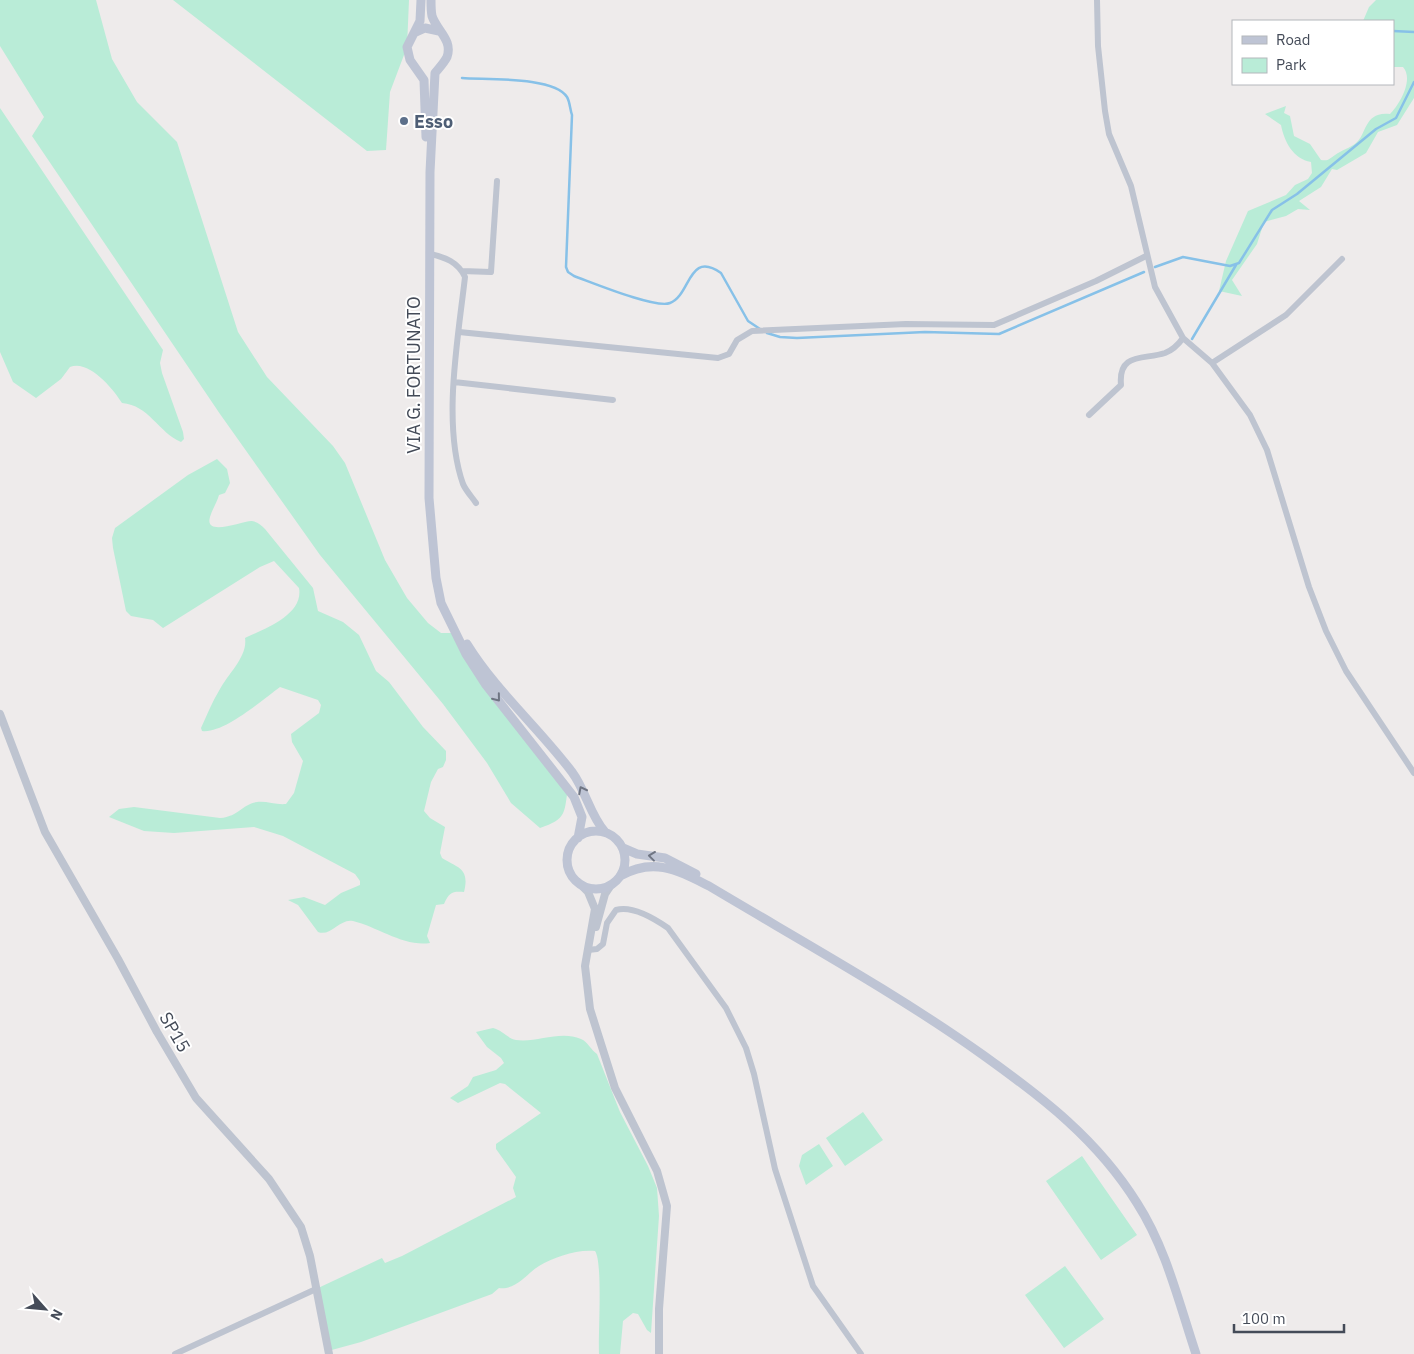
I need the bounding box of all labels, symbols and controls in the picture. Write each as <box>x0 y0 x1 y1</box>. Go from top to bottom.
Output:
legend <box>1232 20 1394 85</box>
text: Road <box>1276 30 1311 49</box>
text: Park <box>1276 55 1306 74</box>
place label: Esso <box>414 110 453 133</box>
marker: Esso <box>398 115 410 127</box>
street label: VIA G. FORTUNATO <box>402 296 425 454</box>
one-way arrow <box>492 692 500 701</box>
one-way arrow <box>578 786 588 795</box>
one-way arrow <box>648 851 656 862</box>
street label: SP15 <box>154 1008 196 1056</box>
north arrow <box>20 1284 70 1334</box>
scale bar <box>1234 1302 1344 1334</box>
text: N <box>46 1306 67 1324</box>
text: 100 m <box>1242 1309 1286 1328</box>

